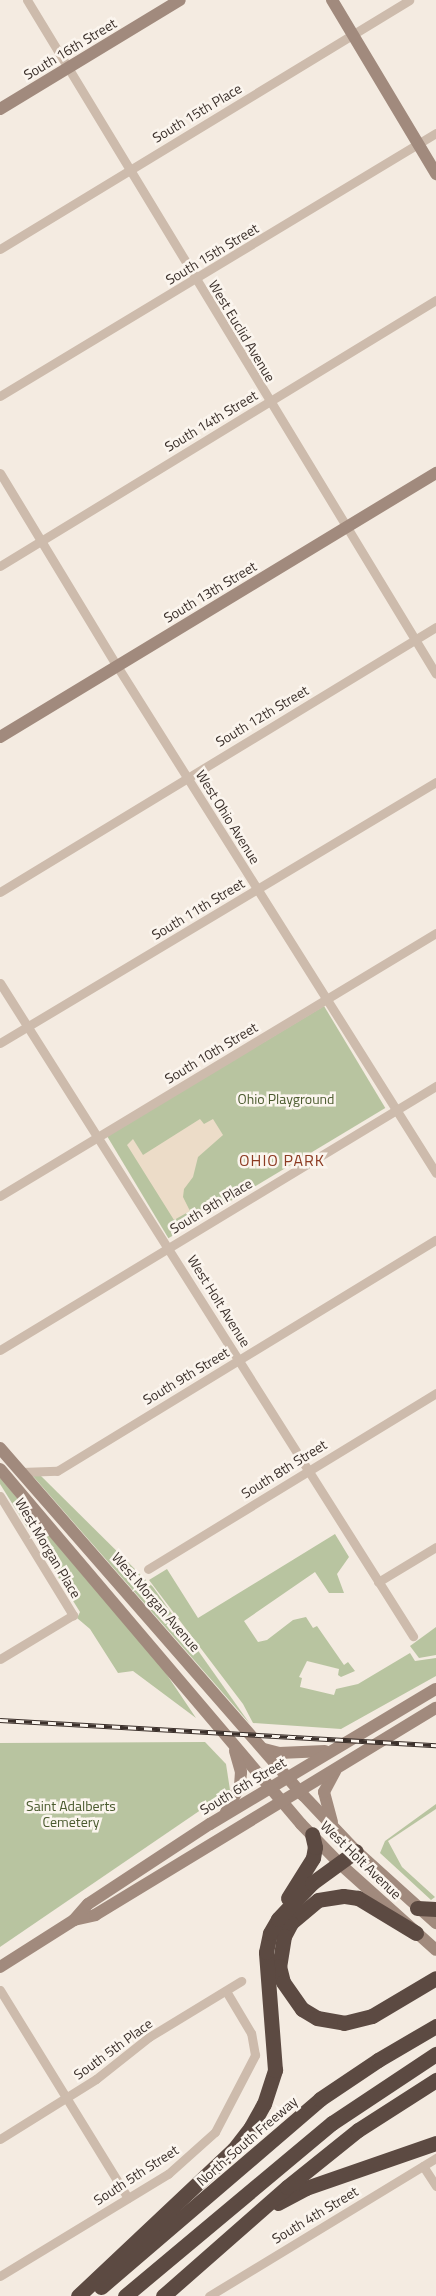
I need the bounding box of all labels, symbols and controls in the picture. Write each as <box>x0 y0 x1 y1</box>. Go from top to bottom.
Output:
street label: South 16th Street <box>21 15 119 83</box>
street label: South 15th Place <box>149 80 245 146</box>
street label: South 15th Street <box>163 220 261 288</box>
street label: West Euclid Avenue <box>205 277 279 385</box>
street label: South 14th Street <box>162 387 260 455</box>
street label: South 13th Street <box>161 558 259 626</box>
street label: South 12th Street <box>213 682 311 750</box>
street label: West Ohio Avenue <box>192 767 264 867</box>
street label: South 11th Street <box>149 875 247 943</box>
street label: South 10th Street <box>162 1019 260 1087</box>
park label: Ohio Playground <box>237 1091 335 1107</box>
district label: OHIO PARK <box>238 1150 326 1170</box>
street label: South 9th Place <box>167 1175 255 1237</box>
street label: West Holt Avenue <box>184 1252 254 1350</box>
street label: South 9th Street <box>140 1344 232 1408</box>
street label: South 8th Street <box>238 1436 330 1502</box>
street label: West Morgan Place <box>11 1495 85 1601</box>
street label: West Morgan Avenue <box>108 1549 204 1655</box>
street label: South 6th Street <box>197 1754 289 1818</box>
park label: Saint Adalberts Cemetery <box>26 1798 116 1830</box>
street label: West Holt Avenue <box>317 1817 405 1903</box>
street label: South 5th Place <box>70 2015 156 2083</box>
street label: North-South Freeway <box>193 2093 301 2189</box>
street label: South 5th Street <box>91 2141 181 2209</box>
street label: South 4th Street <box>269 2183 361 2247</box>

